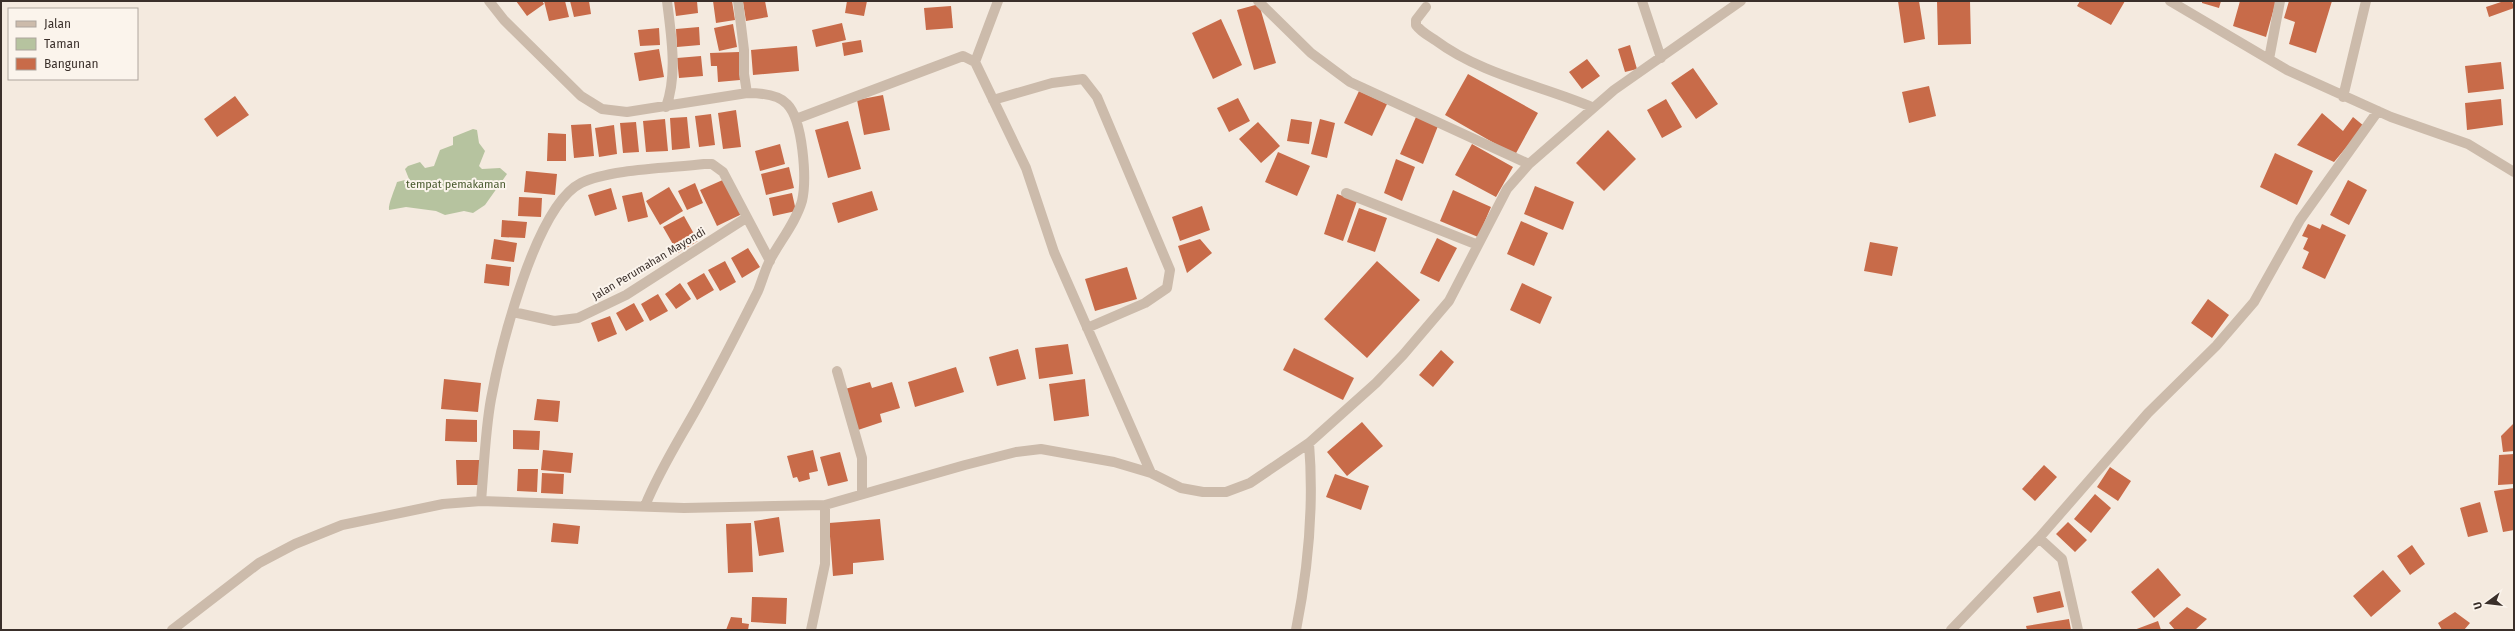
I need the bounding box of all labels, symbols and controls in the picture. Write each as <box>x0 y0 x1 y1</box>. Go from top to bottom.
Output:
legend <box>8 8 138 80</box>
text: Jalan <box>44 17 71 31</box>
text: Taman <box>44 37 80 51</box>
text: Bangunan <box>44 57 99 71</box>
park label: tempat pemakaman <box>406 178 506 191</box>
street label: Jalan Perumahan Mayondi <box>590 225 708 303</box>
north arrow <box>2467 583 2507 623</box>
text: U <box>2471 600 2485 611</box>

